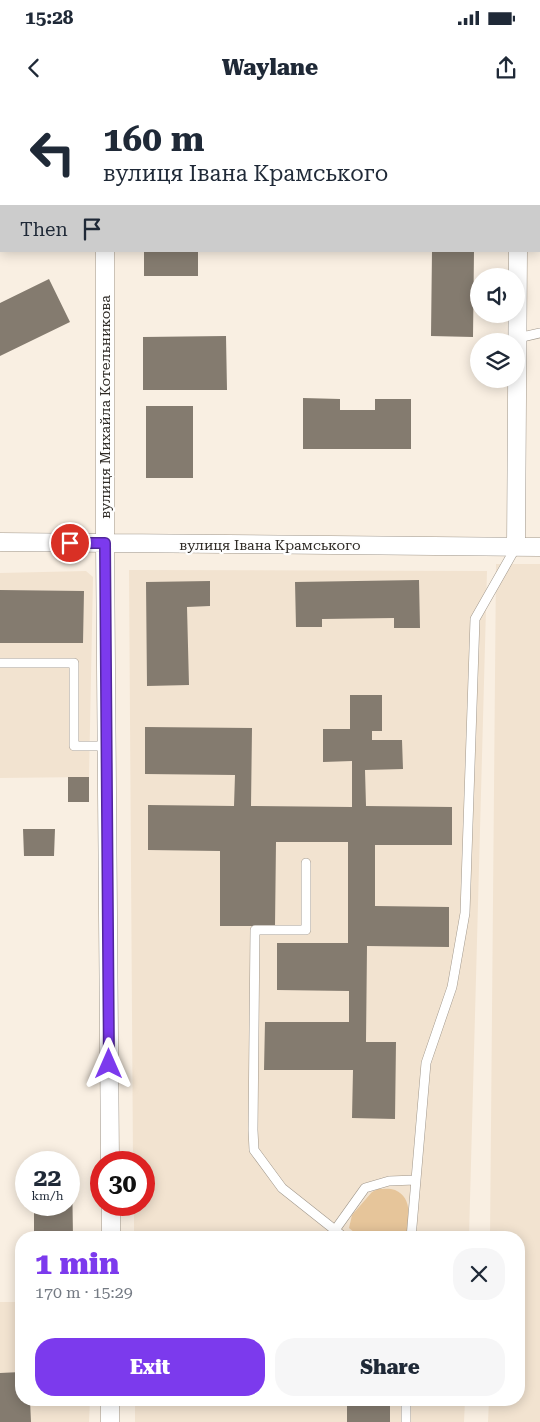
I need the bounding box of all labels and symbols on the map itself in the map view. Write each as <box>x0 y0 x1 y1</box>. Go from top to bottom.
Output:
street label: вулиця Михайла Котельникова <box>97 295 113 519</box>
pin <box>49 522 91 564</box>
street label: вулиця Івана Крамського <box>179 537 361 553</box>
position arrow <box>82 1037 134 1089</box>
speed limit sign: 30 <box>90 1151 155 1216</box>

